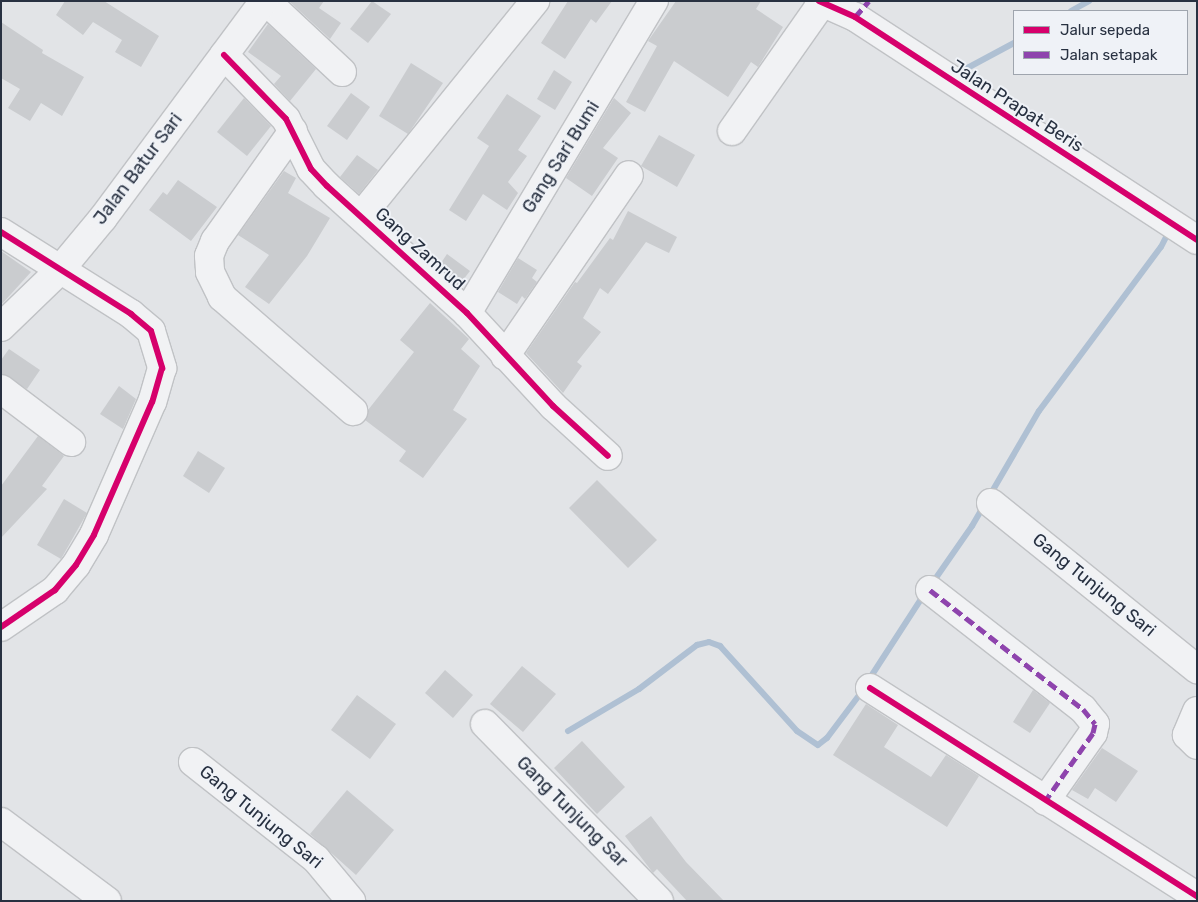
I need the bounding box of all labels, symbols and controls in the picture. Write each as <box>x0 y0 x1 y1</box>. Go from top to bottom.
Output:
legend <box>1013 10 1188 75</box>
text: Jalur sepeda <box>1060 21 1150 39</box>
text: Jalan setapak <box>1060 46 1158 64</box>
street label: Jalan Prapat Beris <box>947 55 1087 157</box>
street label: Gang Sari Bumi <box>518 97 604 217</box>
street label: Jalan Batur Sari <box>89 109 187 229</box>
street label: Gang Zamrud <box>371 203 469 295</box>
street label: Gang Tunjung Sari <box>1028 529 1160 641</box>
street label: Gang Tunjung Sar <box>512 752 632 872</box>
street label: Gang Tunjung Sari <box>195 761 327 873</box>

